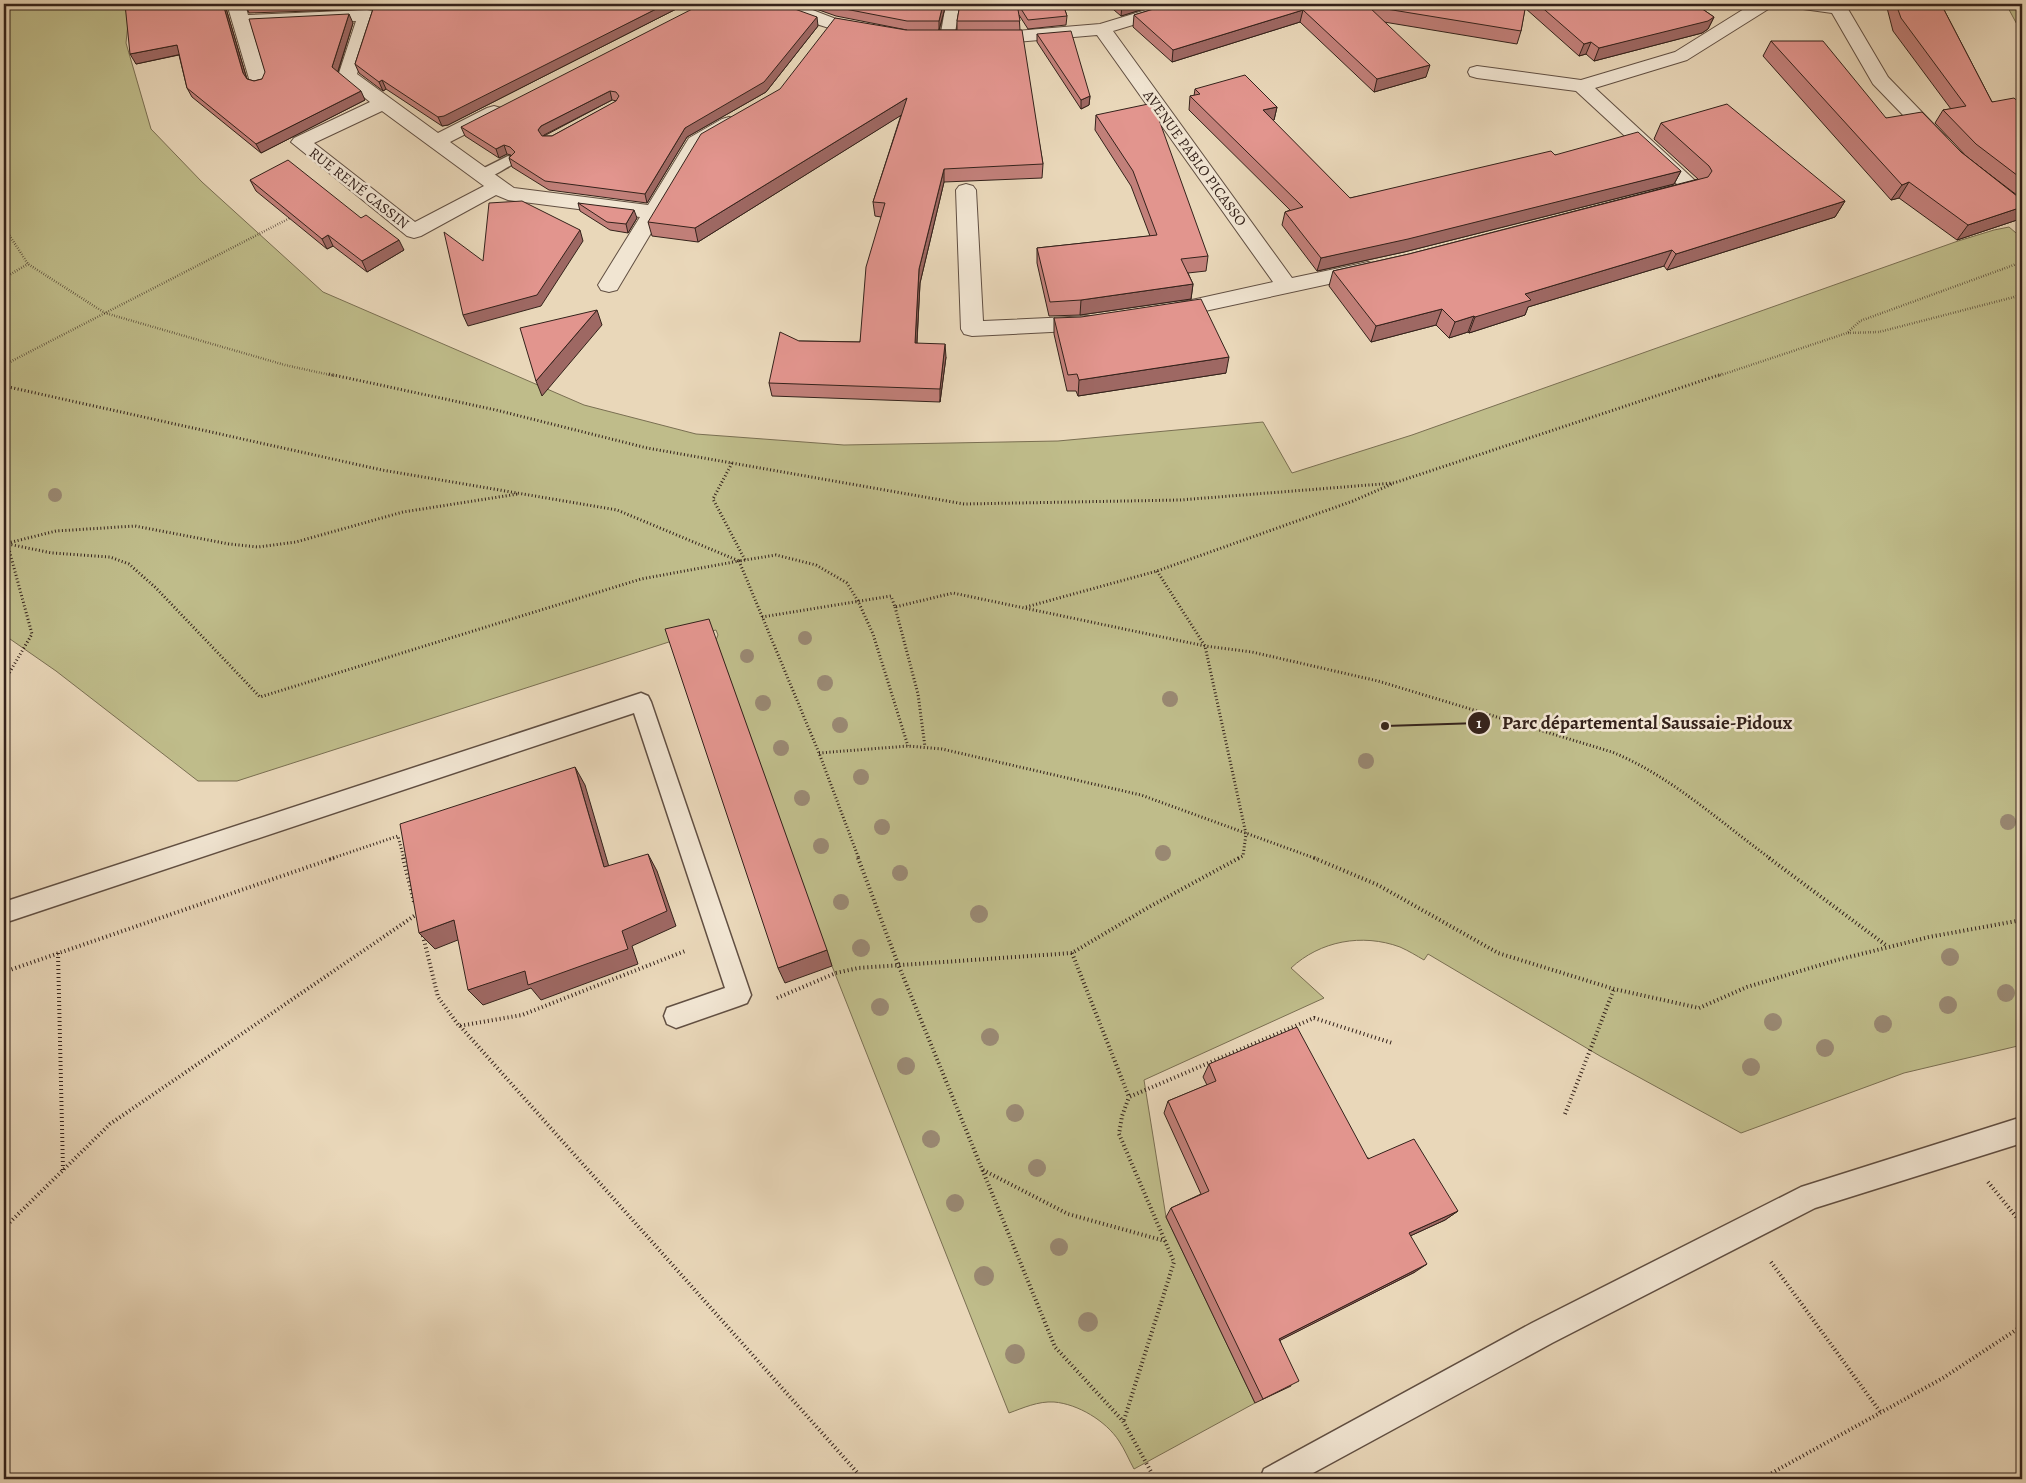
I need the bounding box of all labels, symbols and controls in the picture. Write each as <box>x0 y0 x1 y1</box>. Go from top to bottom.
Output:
street label: AVENUE PABLO PICASSO <box>1138 85 1251 230</box>
street label: RUE RENÉ CASSIN <box>305 143 413 234</box>
callout: Parc départemental Saussaie-Pidoux <box>1467 706 1802 740</box>
text: Parc départemental Saussaie-Pidoux <box>1502 710 1793 736</box>
text: 1 <box>1476 713 1482 733</box>

